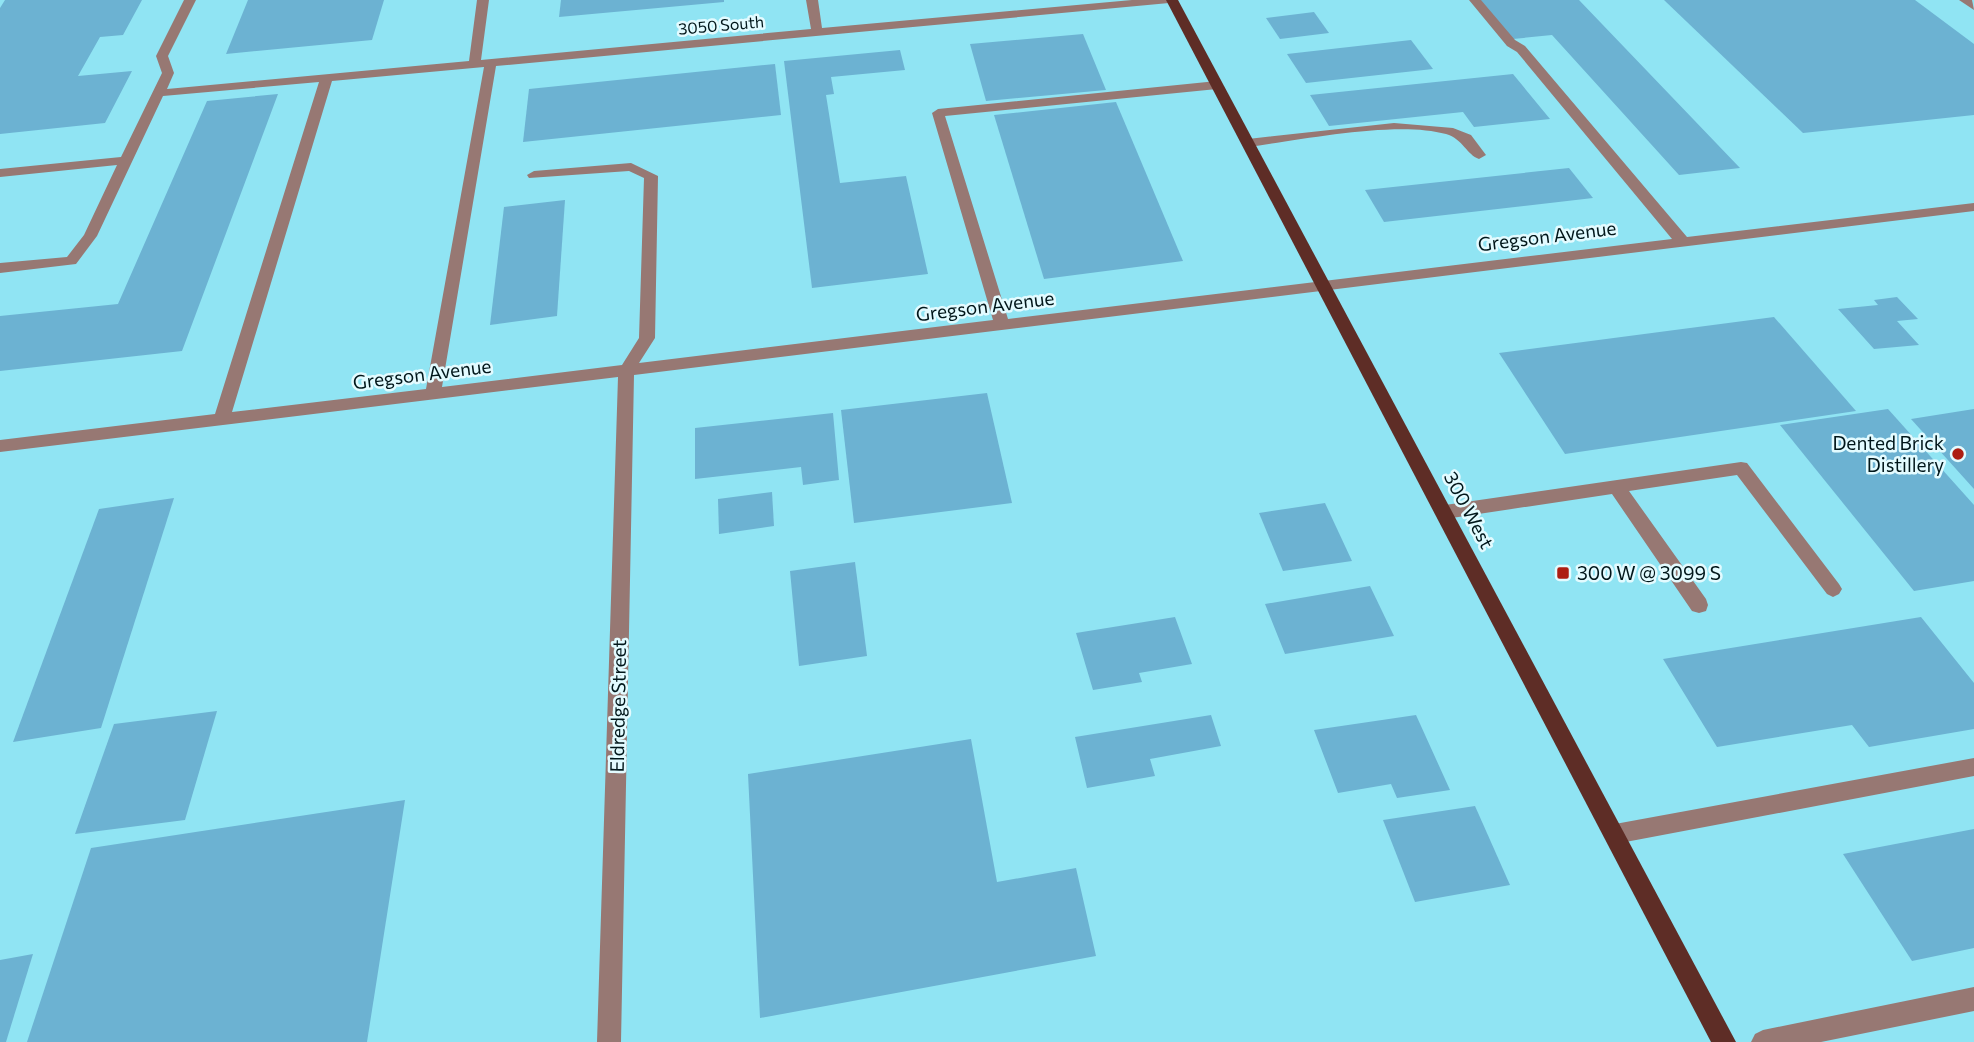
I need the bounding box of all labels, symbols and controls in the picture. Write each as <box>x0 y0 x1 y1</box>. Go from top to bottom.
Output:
street label: 3050 South <box>677 11 765 38</box>
street label: Gregson Avenue <box>1476 216 1618 255</box>
street label: Gregson Avenue <box>914 286 1056 325</box>
street label: Gregson Avenue <box>351 354 493 393</box>
place label: Dented Brick Distillery <box>1832 431 1944 476</box>
marker: Dented Brick Distillery <box>1950 446 1966 462</box>
street label: 300 West <box>1440 467 1499 552</box>
place label: 300 W @ 3099 S <box>1577 561 1721 584</box>
marker: 300 W @ 3099 S <box>1555 565 1571 581</box>
street label: Eldredge Street <box>605 639 630 773</box>

